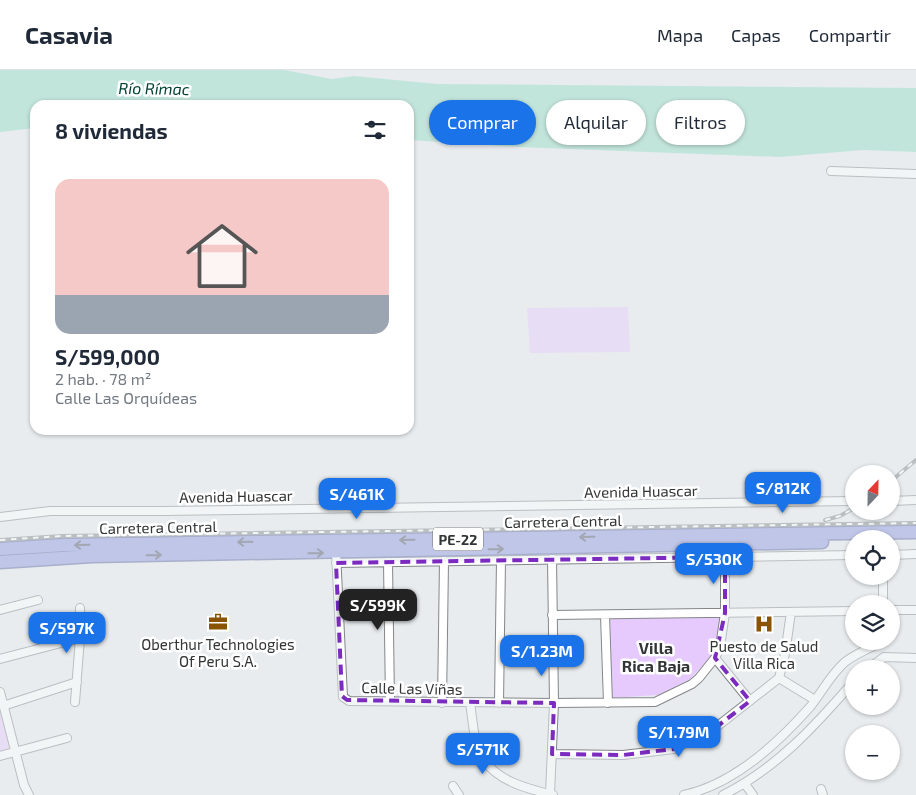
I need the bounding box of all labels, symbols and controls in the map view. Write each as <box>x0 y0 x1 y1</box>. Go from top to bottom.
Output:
text: Casavia <box>25 20 113 49</box>
text: Mapa <box>657 24 703 46</box>
text: Capas <box>731 24 781 46</box>
text: Compartir <box>809 24 891 46</box>
water label: Río Rímac <box>118 78 190 98</box>
chip: Comprar <box>429 100 536 145</box>
chip: Alquilar <box>546 100 646 145</box>
chip: Filtros <box>656 100 745 145</box>
icon: filters <box>361 116 389 144</box>
text: 8 viviendas <box>55 118 168 143</box>
icon: home <box>177 211 267 301</box>
text: S/599,000 <box>55 344 160 369</box>
text: 2 hab. · 78 m² <box>55 369 151 388</box>
text: Calle Las Orquídeas <box>55 388 197 407</box>
north arrow <box>845 465 900 520</box>
map controls <box>845 465 900 780</box>
pin: S/812K <box>742 472 824 514</box>
pin: S/461K <box>316 478 398 520</box>
text: S/812K <box>756 478 810 497</box>
street label: Avenida Huascar <box>584 481 698 501</box>
text: S/461K <box>330 484 384 503</box>
street label: Avenida Huascar <box>179 486 293 506</box>
street label: Carretera Central <box>504 511 623 531</box>
street label: Carretera Central <box>99 517 218 537</box>
road number: PE-22 <box>433 528 483 550</box>
button: locate <box>845 530 900 585</box>
one-way arrow <box>580 532 596 542</box>
one-way arrow <box>400 535 416 545</box>
one-way arrow <box>237 537 254 547</box>
one-way arrow <box>75 540 91 550</box>
pin: S/530K <box>673 542 755 585</box>
one-way arrow <box>488 544 504 554</box>
one-way arrow <box>308 548 324 558</box>
text: S/530K <box>686 549 742 568</box>
one-way arrow <box>145 550 161 560</box>
pin: S/599K <box>337 588 419 631</box>
text: S/599K <box>350 595 406 614</box>
button: layers <box>845 595 900 650</box>
office icon: Oberthur Technologies Of Peru S.A. <box>207 611 229 633</box>
pin: S/597K <box>26 612 108 654</box>
hospital icon: Puesto de Salud Villa Rica <box>753 613 775 635</box>
text: S/597K <box>40 618 94 637</box>
pin: S/1.23M <box>496 634 588 677</box>
place label: Oberthur Technologies Of Peru S.A. <box>141 635 295 670</box>
place label: Puesto de Salud Villa Rica <box>710 637 818 672</box>
district label: Villa Rica Baja <box>622 638 690 675</box>
text: S/1.23M <box>511 641 573 660</box>
button: + <box>845 660 900 715</box>
street label: Calle Las Viñas <box>361 678 463 698</box>
pin: S/1.79M <box>633 716 725 758</box>
text: S/1.79M <box>649 722 709 741</box>
button: − <box>845 725 900 780</box>
pin: S/571K <box>442 732 524 775</box>
text: S/571K <box>457 739 509 758</box>

